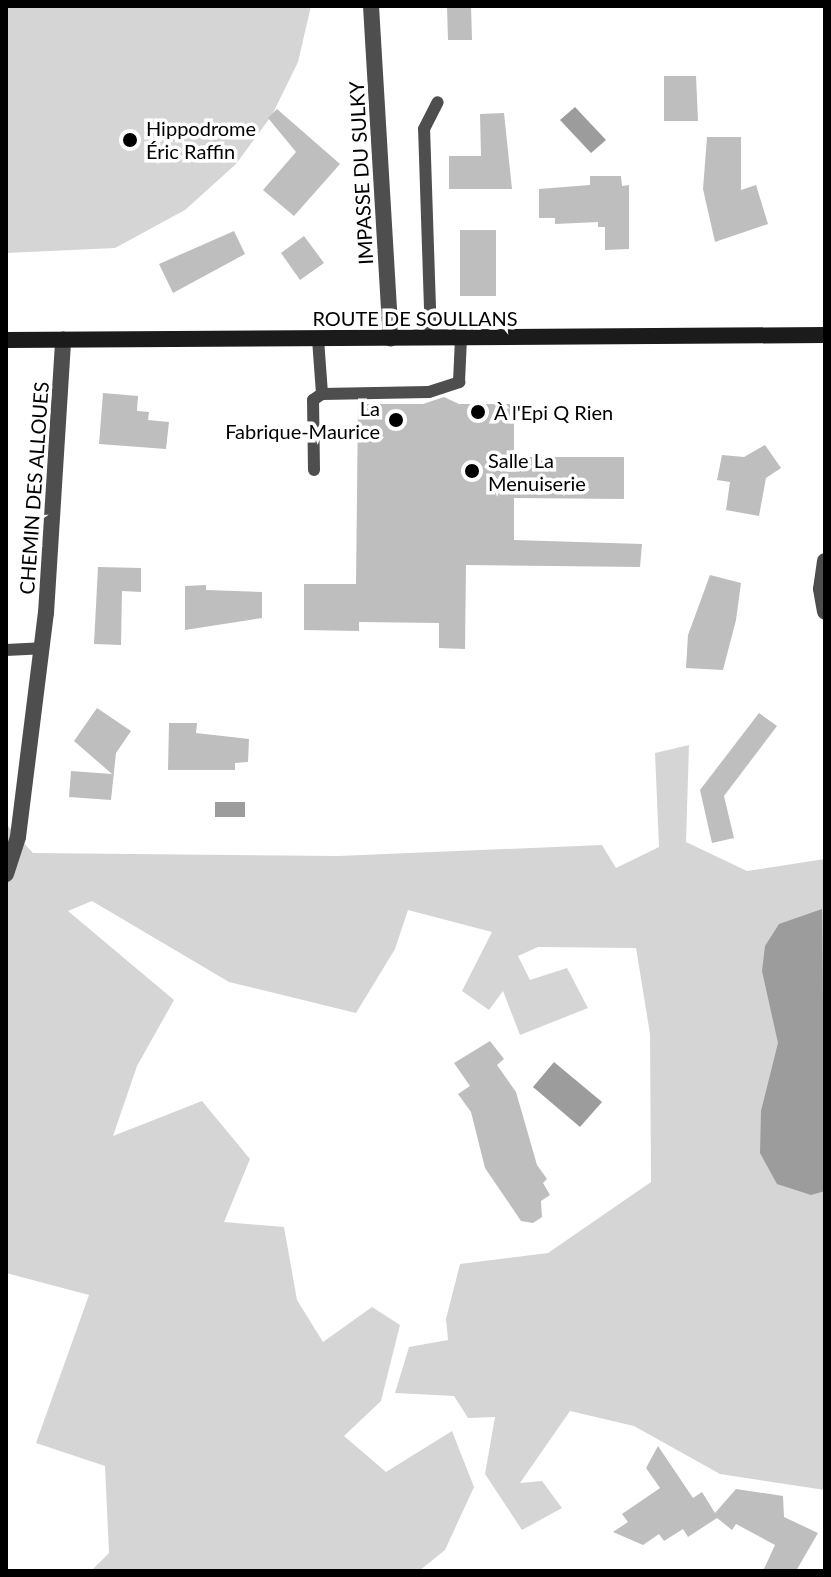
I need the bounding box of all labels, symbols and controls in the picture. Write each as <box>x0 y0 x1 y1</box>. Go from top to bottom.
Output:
street label: IMPASSE DU SULKY <box>344 81 378 265</box>
place label: Hippodrome Éric Raffin <box>146 116 256 163</box>
marker: Hippodrome Éric Raffin <box>121 131 139 149</box>
street label: ROUTE DE SOULLANS <box>312 306 518 330</box>
street label: CHEMIN DES ALLOUES <box>15 380 53 596</box>
place label: La Fabrique-Maurice <box>225 396 380 443</box>
place label: À l'Epi Q Rien <box>494 400 614 424</box>
marker: À l'Epi Q Rien <box>469 403 487 421</box>
marker: La Fabrique-Maurice <box>387 411 405 429</box>
place label: Salle La Menuiserie <box>488 448 586 495</box>
marker: Salle La Menuiserie <box>463 462 481 480</box>

